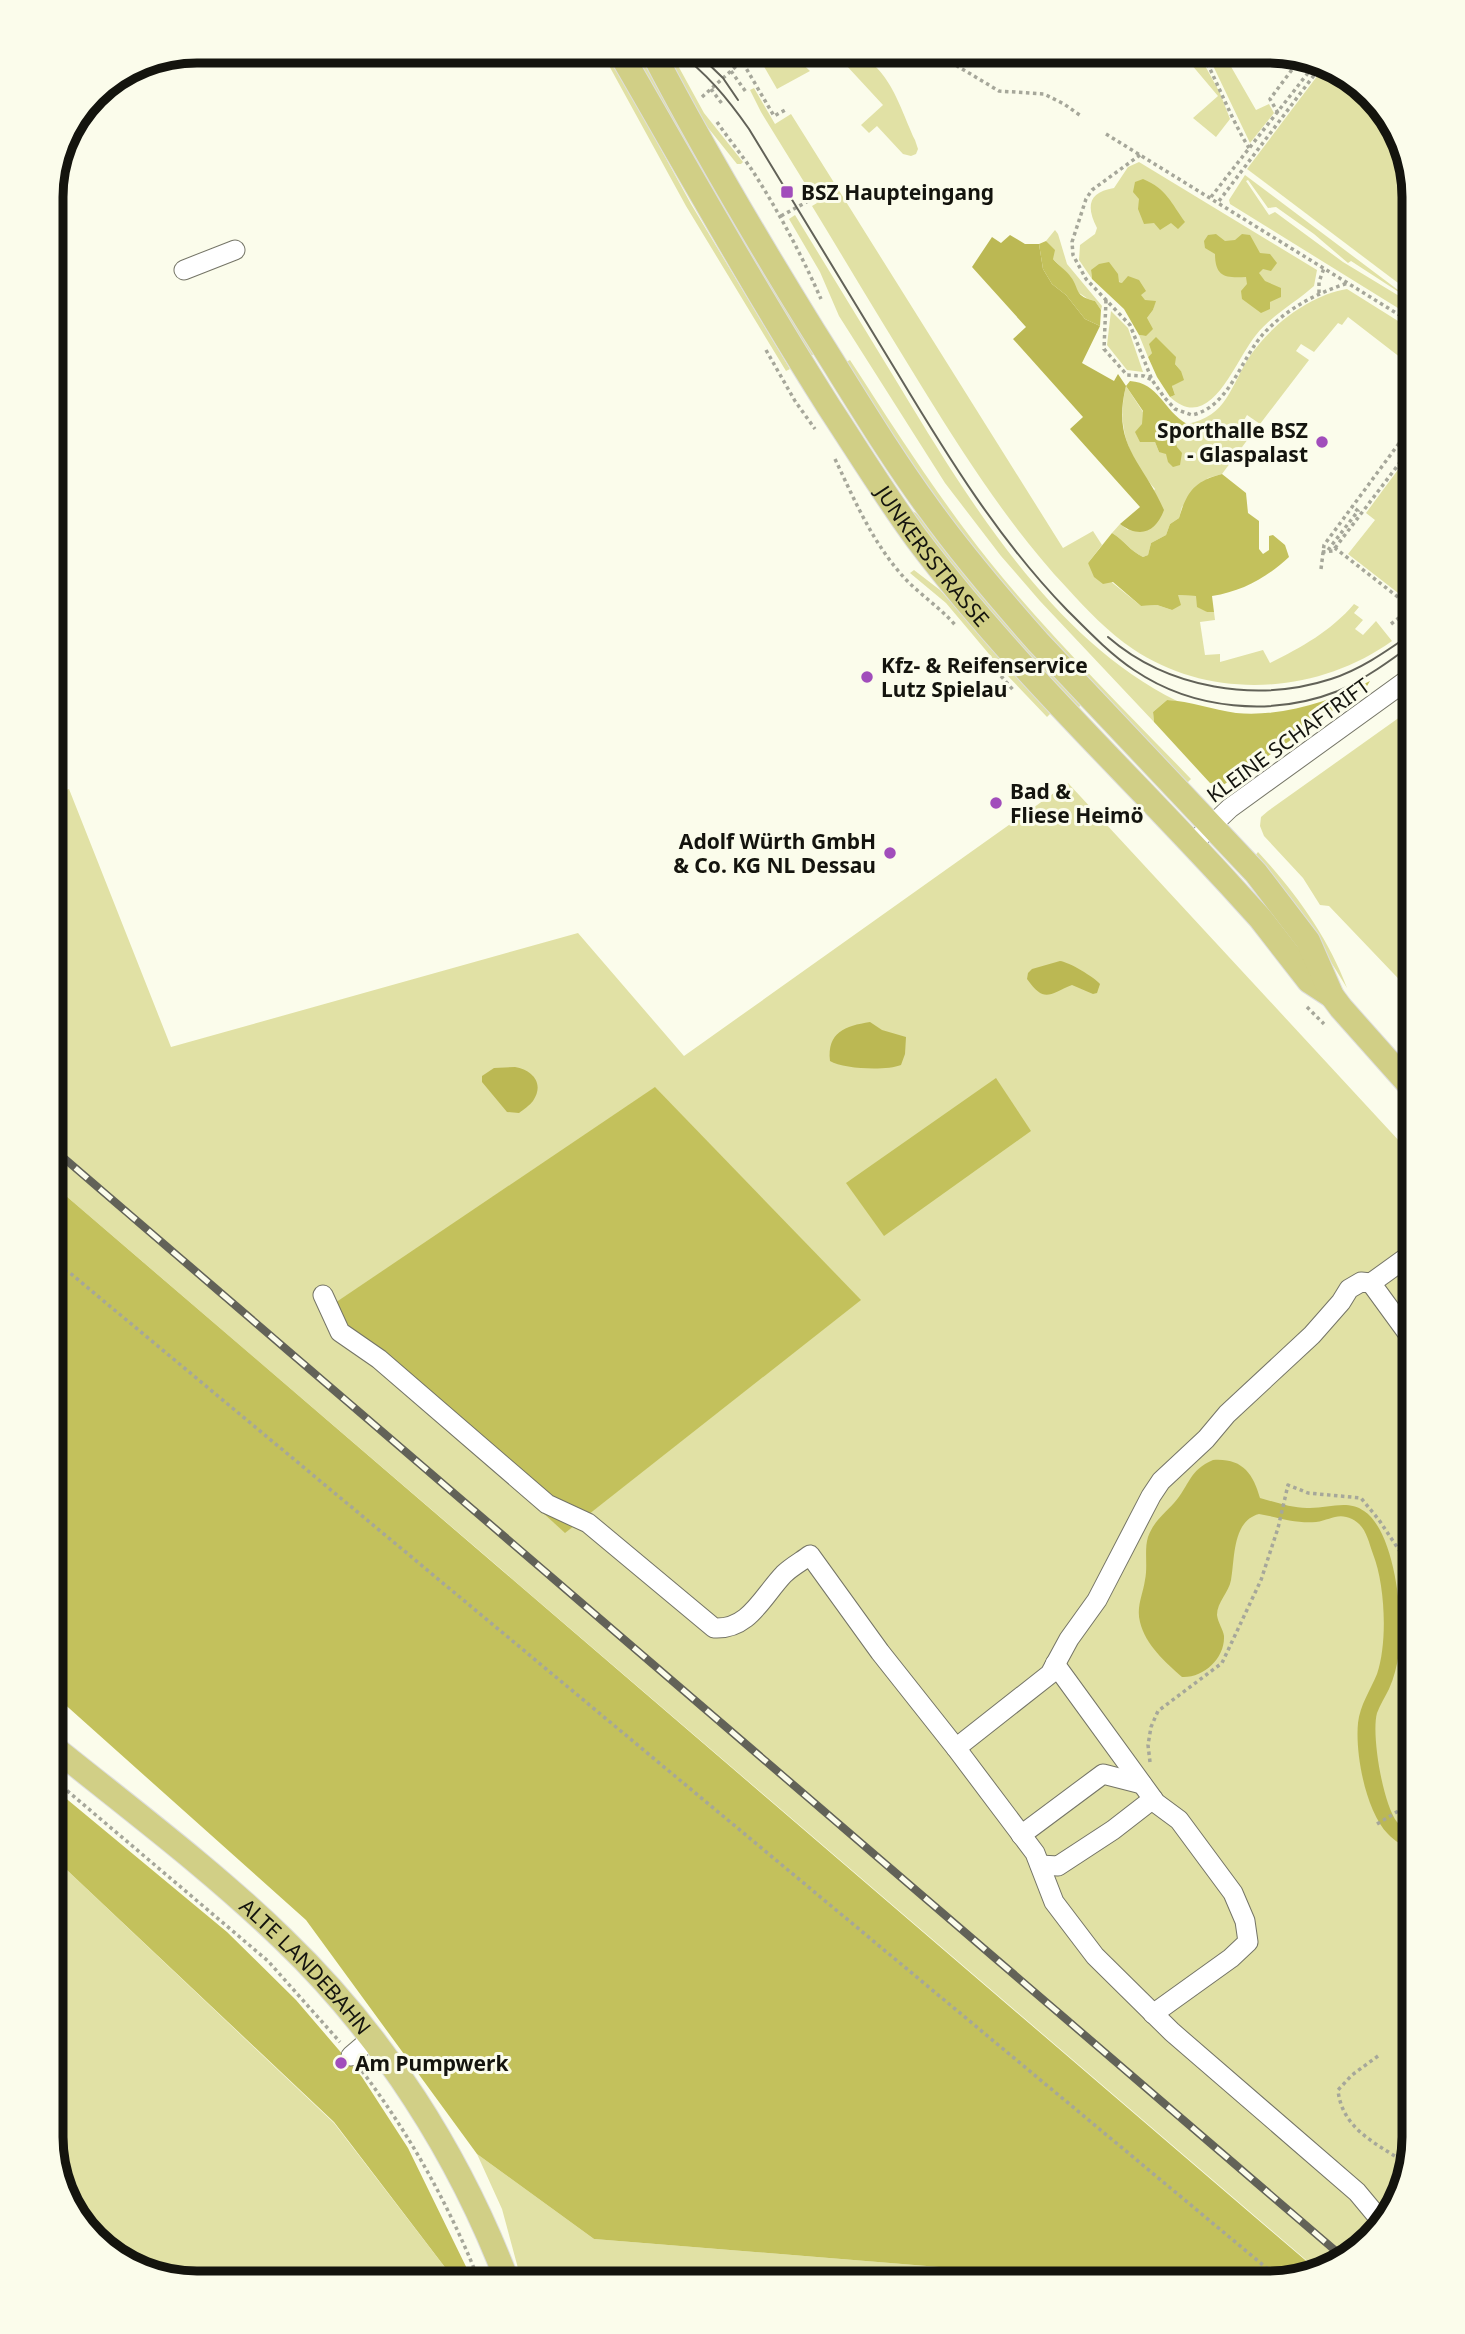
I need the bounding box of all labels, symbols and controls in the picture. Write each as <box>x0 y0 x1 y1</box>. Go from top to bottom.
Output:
place label: BSZ Haupteingang <box>801 178 994 206</box>
marker: BSZ Haupteingang <box>779 184 795 200</box>
place label: Sporthalle BSZ - Glaspalast <box>1157 416 1308 468</box>
marker: Sporthalle BSZ - Glaspalast <box>1314 434 1330 450</box>
street label: JUNKERSSTRASSE <box>869 478 996 632</box>
place label: Kfz- & Reifenservice Lutz Spielau <box>881 651 1088 703</box>
marker: Kfz- & Reifenservice Lutz Spielau <box>859 669 875 685</box>
street label: KLEINE SCHAFTRIFT <box>1201 671 1375 809</box>
place label: Bad & Fliese Heimö <box>1010 777 1144 829</box>
marker: Bad & Fliese Heimö <box>988 795 1004 811</box>
place label: Adolf Würth GmbH & Co. KG NL Dessau <box>673 827 876 879</box>
marker: Adolf Würth GmbH & Co. KG NL Dessau <box>882 845 898 861</box>
street label: ALTE LANDEBAHN <box>234 1892 378 2040</box>
place label: Am Pumpwerk <box>355 2049 509 2077</box>
marker: Am Pumpwerk <box>333 2055 349 2071</box>

